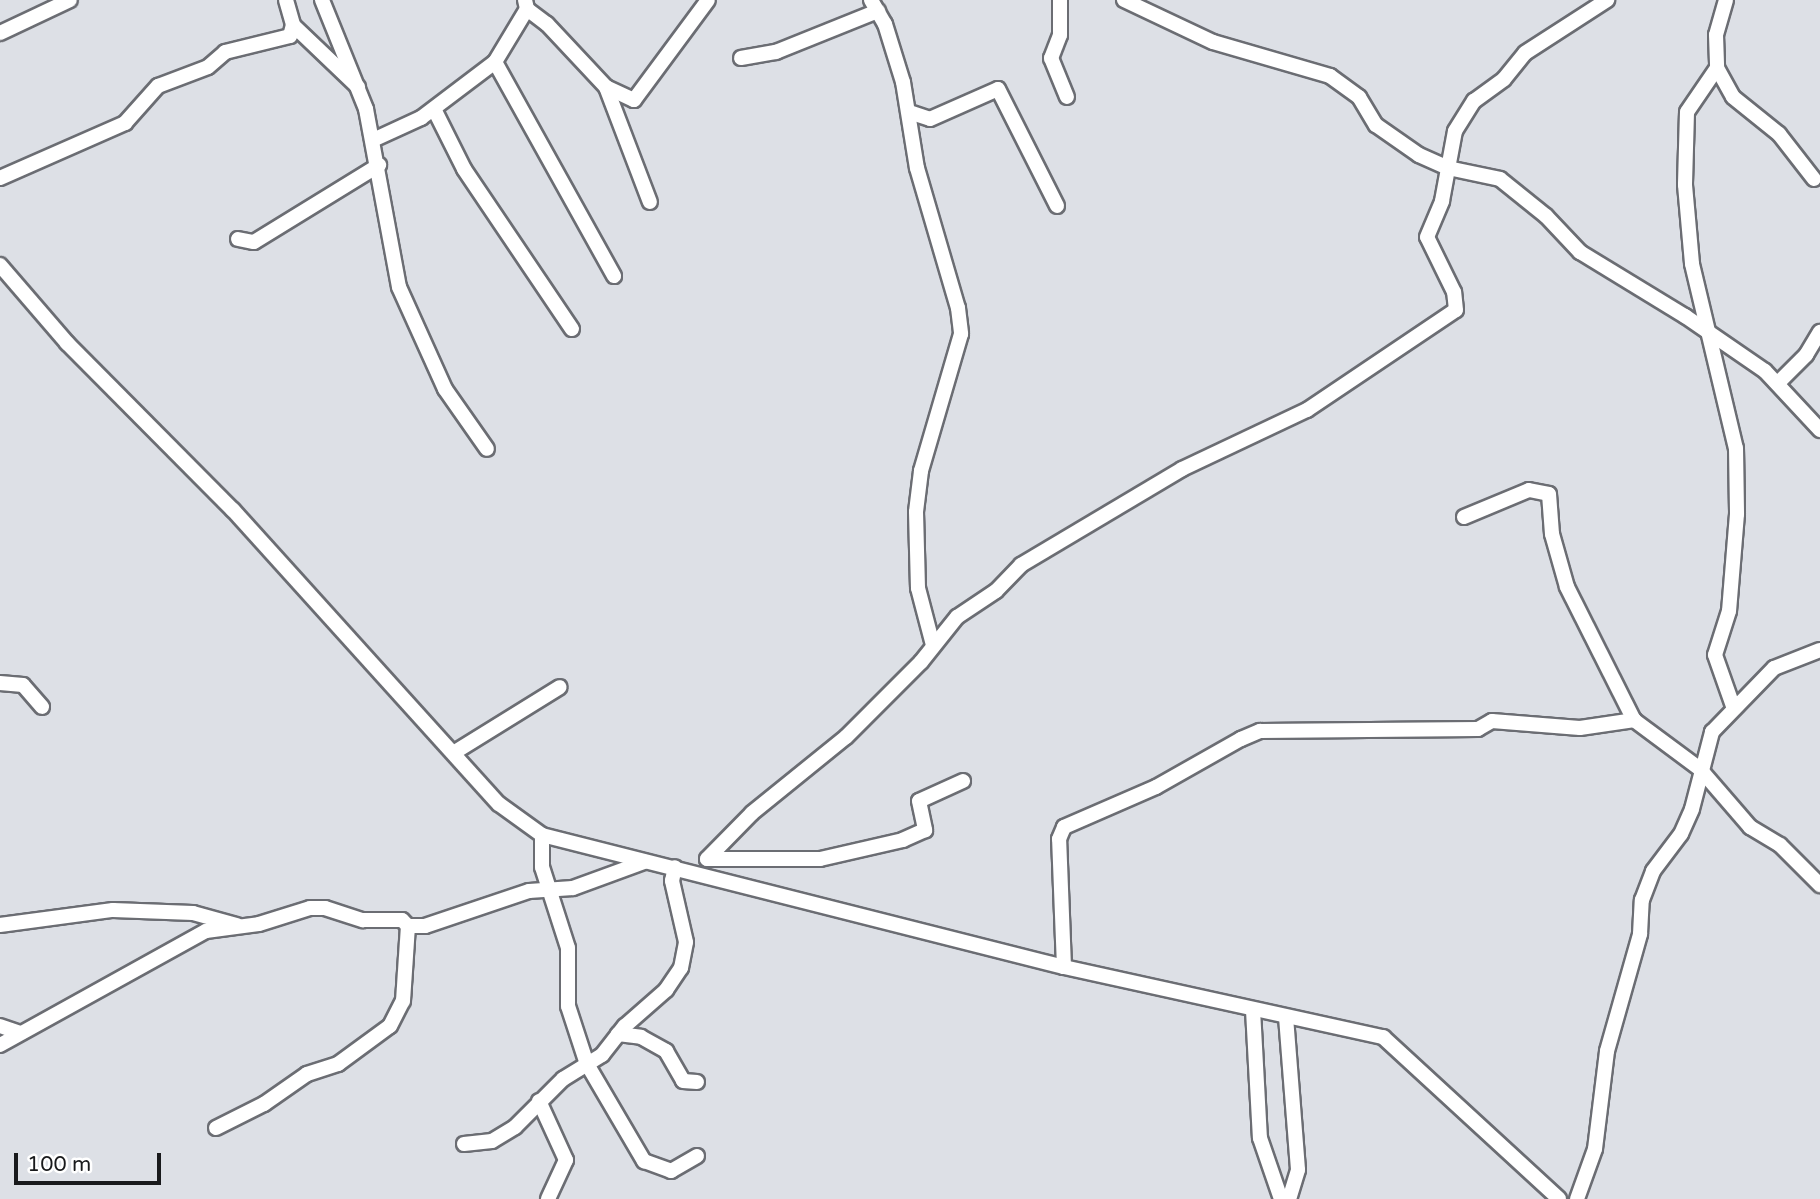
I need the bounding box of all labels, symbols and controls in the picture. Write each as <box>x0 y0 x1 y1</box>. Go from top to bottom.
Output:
scale bar <box>18 1140 164 1184</box>
text: 100 m <box>27 1152 91 1177</box>

